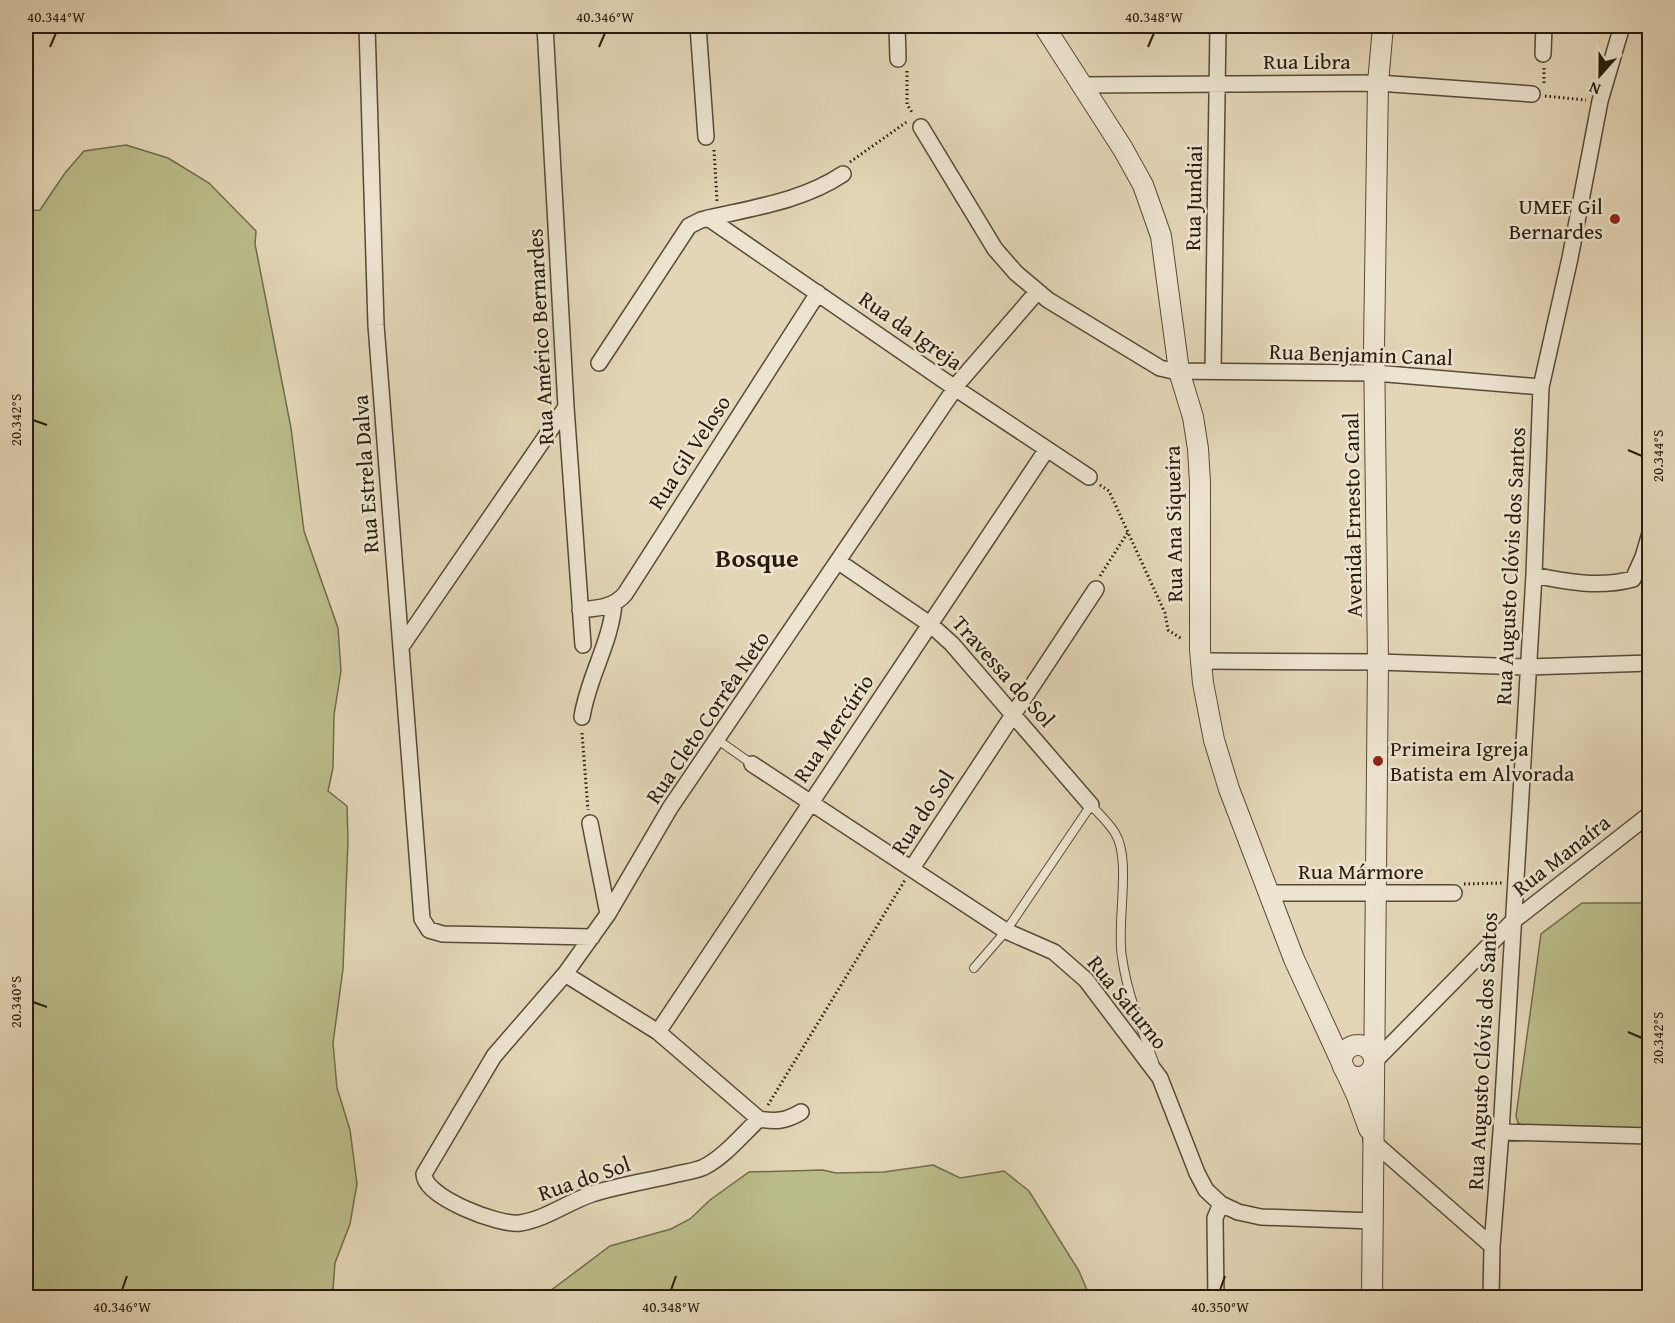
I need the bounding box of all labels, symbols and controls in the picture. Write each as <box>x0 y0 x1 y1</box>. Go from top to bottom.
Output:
text: 40.344°W <box>27 6 85 27</box>
text: 40.346°W <box>576 6 634 27</box>
text: 40.348°W <box>1125 6 1183 27</box>
street label: Rua Libra <box>1263 45 1351 77</box>
north arrow <box>1570 45 1630 105</box>
text: N <box>1585 76 1604 102</box>
street label: Rua Jundiai <box>1176 145 1210 251</box>
place label: UMEF Gil Bernardes <box>1509 190 1603 247</box>
marker: UMEF Gil Bernardes <box>1608 212 1622 226</box>
street label: Rua Américo Bernardes <box>518 228 562 446</box>
street label: Rua da Igreja <box>853 283 970 378</box>
street label: Rua Benjamin Canal <box>1269 335 1453 373</box>
street label: Rua Gil Veloso <box>640 388 738 516</box>
street label: Rua Estrela Dalva <box>343 393 386 554</box>
text: 20.342°S <box>5 394 26 446</box>
street label: Avenida Ernesto Canal <box>1334 412 1370 618</box>
street label: Rua Augusto Clóvis dos Santos <box>1487 426 1533 706</box>
text: 20.344°S <box>1647 430 1668 482</box>
street label: Rua Ana Siqueira <box>1156 445 1190 603</box>
district label: Bosque <box>715 538 799 577</box>
street label: Travessa do Sol <box>945 608 1063 734</box>
street label: Rua Cleto Corrêa Neto <box>637 624 777 810</box>
street label: Rua Mercúrio <box>785 667 881 789</box>
place label: Primeira Igreja Batista em Alvorada <box>1390 732 1575 789</box>
marker: Primeira Igreja Batista em Alvorada <box>1371 754 1385 768</box>
street label: Rua do Sol <box>882 763 962 861</box>
street label: Rua Manaíra <box>1505 806 1617 903</box>
street label: Rua Mármore <box>1298 855 1424 887</box>
street label: Rua Augusto Clóvis dos Santos <box>1459 911 1505 1191</box>
street label: Rua Saturno <box>1080 948 1176 1056</box>
text: 20.340°S <box>5 976 26 1028</box>
text: 20.342°S <box>1647 1012 1668 1064</box>
street label: Rua do Sol <box>534 1147 634 1209</box>
text: 40.346°W <box>93 1296 151 1317</box>
text: 40.348°W <box>642 1296 700 1317</box>
text: 40.350°W <box>1191 1296 1249 1317</box>

